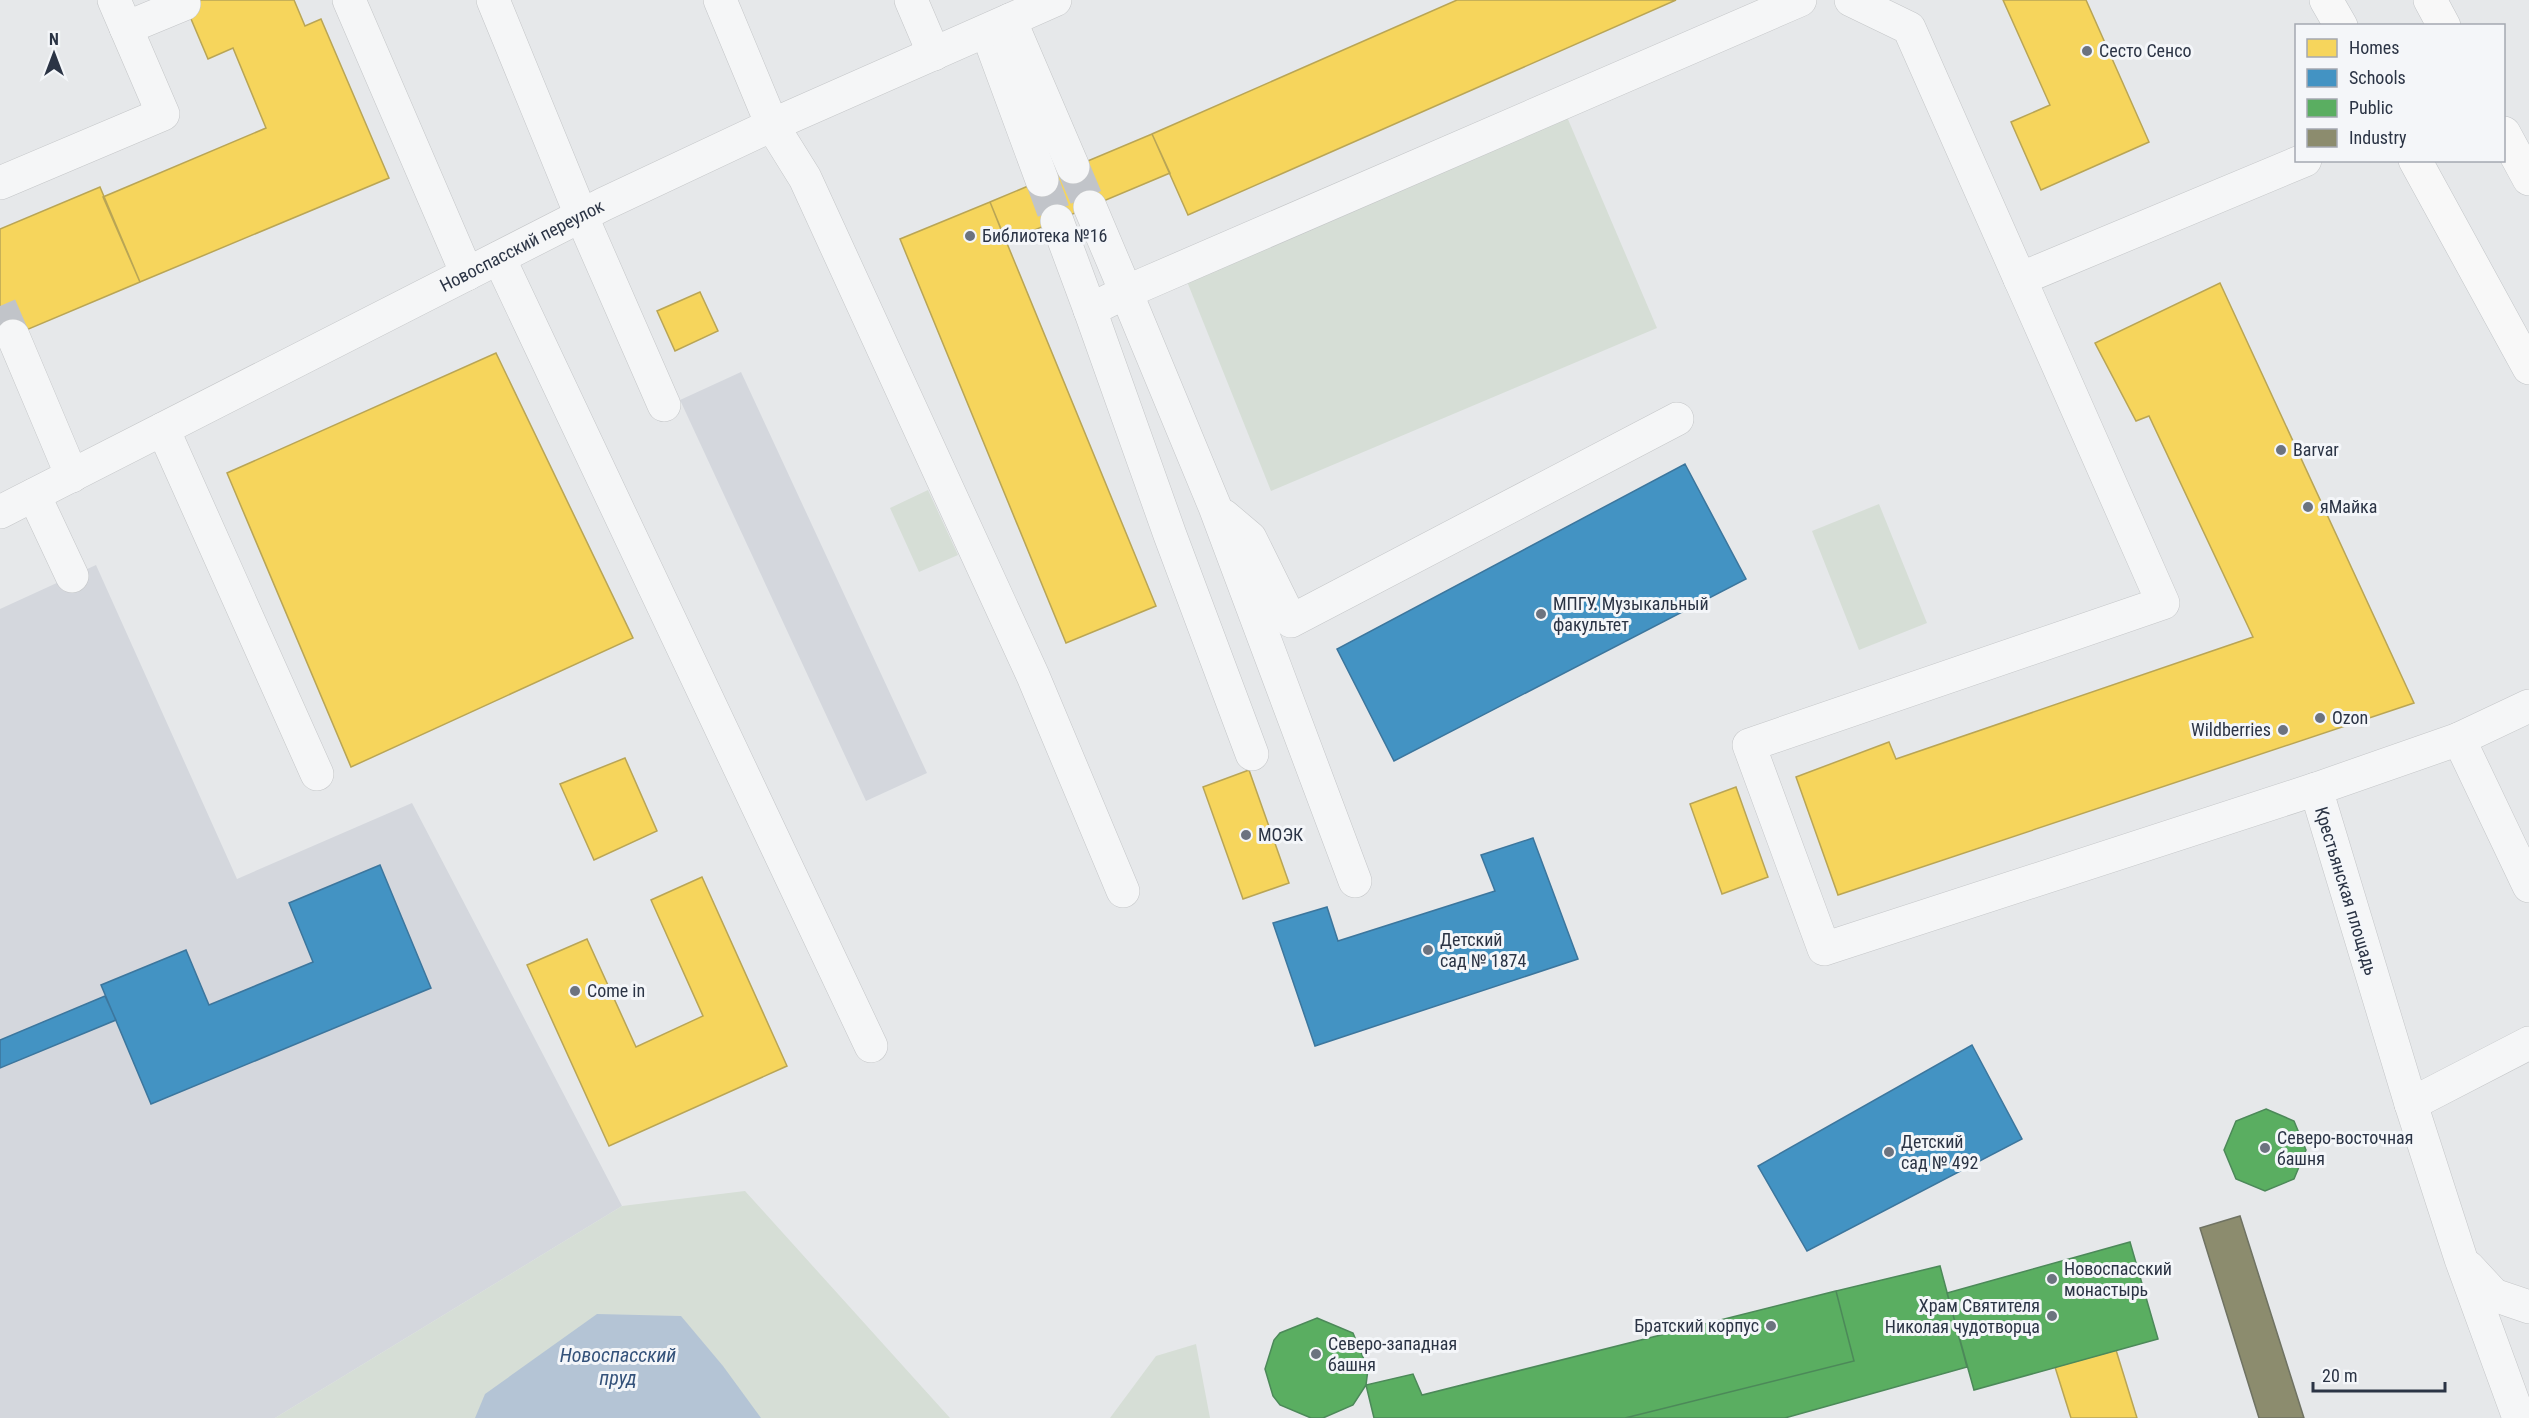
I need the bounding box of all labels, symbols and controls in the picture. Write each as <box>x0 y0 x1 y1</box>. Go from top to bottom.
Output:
north arrow <box>24 24 84 84</box>
legend <box>2295 24 2505 162</box>
text: N <box>49 30 59 49</box>
text: Homes <box>2349 37 2399 58</box>
place label: Сесто Сенсо <box>2099 40 2192 61</box>
marker: Сесто Сенсо <box>2080 44 2094 58</box>
text: Schools <box>2349 67 2406 88</box>
text: Public <box>2349 97 2393 118</box>
text: Industry <box>2349 127 2407 148</box>
street label: Новоспасский переулок <box>436 195 608 296</box>
place label: Библиотека №16 <box>982 225 1108 246</box>
marker: Библиотека №16 <box>963 229 977 243</box>
place label: Barvar <box>2293 439 2339 460</box>
marker: Barvar <box>2274 443 2288 457</box>
place label: яМайка <box>2320 496 2377 517</box>
marker: яМайка <box>2301 500 2315 514</box>
place label: МПГУ. Музыкальный факультет <box>1553 593 1709 635</box>
marker: МПГУ. Музыкальный факультет <box>1534 607 1548 621</box>
place label: Ozon <box>2332 707 2368 728</box>
marker: Ozon <box>2313 711 2327 725</box>
place label: Wildberries <box>2191 719 2271 740</box>
marker: Wildberries <box>2276 723 2290 737</box>
street label: Крестьянская площадь <box>2311 804 2382 978</box>
place label: МОЭК <box>1258 824 1303 845</box>
marker: МОЭК <box>1239 828 1253 842</box>
place label: Детский сад № 1874 <box>1440 929 1526 971</box>
marker: Детский сад № 1874 <box>1421 943 1435 957</box>
place label: Come in <box>587 980 645 1001</box>
marker: Come in <box>568 984 582 998</box>
place label: Северо-восточная башня <box>2277 1127 2413 1169</box>
place label: Детский сад № 492 <box>1901 1131 1979 1173</box>
marker: Северо-восточная башня <box>2258 1141 2272 1155</box>
marker: Детский сад № 492 <box>1882 1145 1896 1159</box>
place label: Новоспасский монастырь <box>2064 1258 2172 1300</box>
marker: Новоспасский монастырь <box>2045 1272 2059 1286</box>
place label: Храм Святителя Николая чудотворца <box>1885 1295 2040 1337</box>
marker: Храм Святителя Николая чудотворца <box>2045 1309 2059 1323</box>
place label: Братский корпус <box>1634 1315 1759 1336</box>
marker: Братский корпус <box>1764 1319 1778 1333</box>
place label: Северо-западная башня <box>1328 1333 1457 1375</box>
water label: Новоспасский пруд <box>560 1343 676 1390</box>
marker: Северо-западная башня <box>1309 1347 1323 1361</box>
scale bar <box>2313 1355 2445 1393</box>
text: 20 m <box>2322 1365 2357 1386</box>

